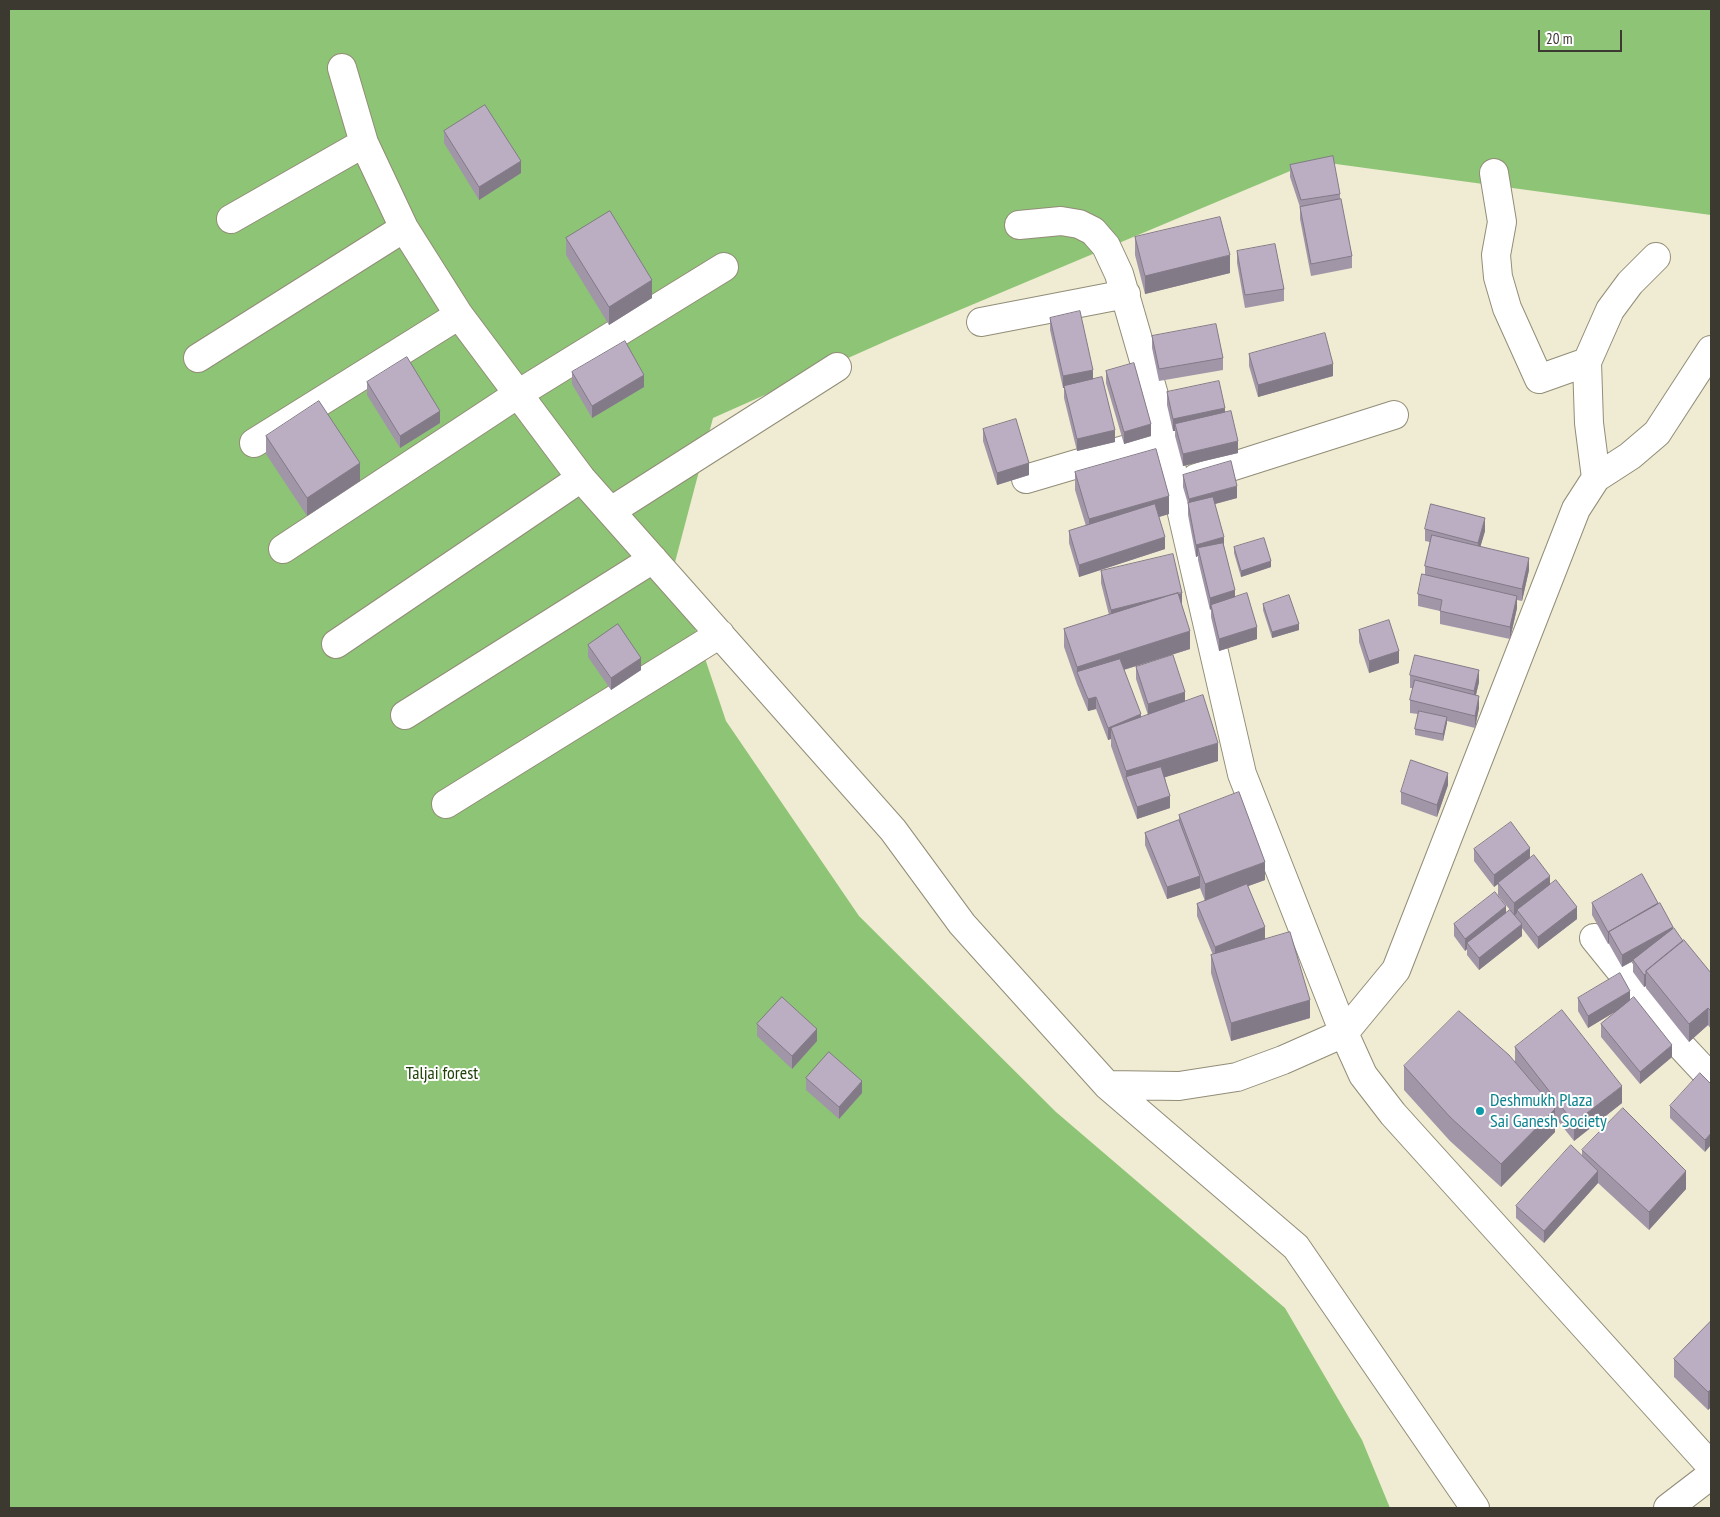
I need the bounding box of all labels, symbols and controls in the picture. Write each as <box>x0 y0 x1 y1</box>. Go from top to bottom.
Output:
scale bar <box>1540 20 1624 52</box>
text: 20 m <box>1546 29 1572 48</box>
park label: Taljai forest <box>406 1063 478 1085</box>
place label: Deshmukh Plaza Sai Ganesh Society <box>1490 1090 1607 1132</box>
marker: Deshmukh Plaza Sai Ganesh Society <box>1474 1105 1486 1117</box>

